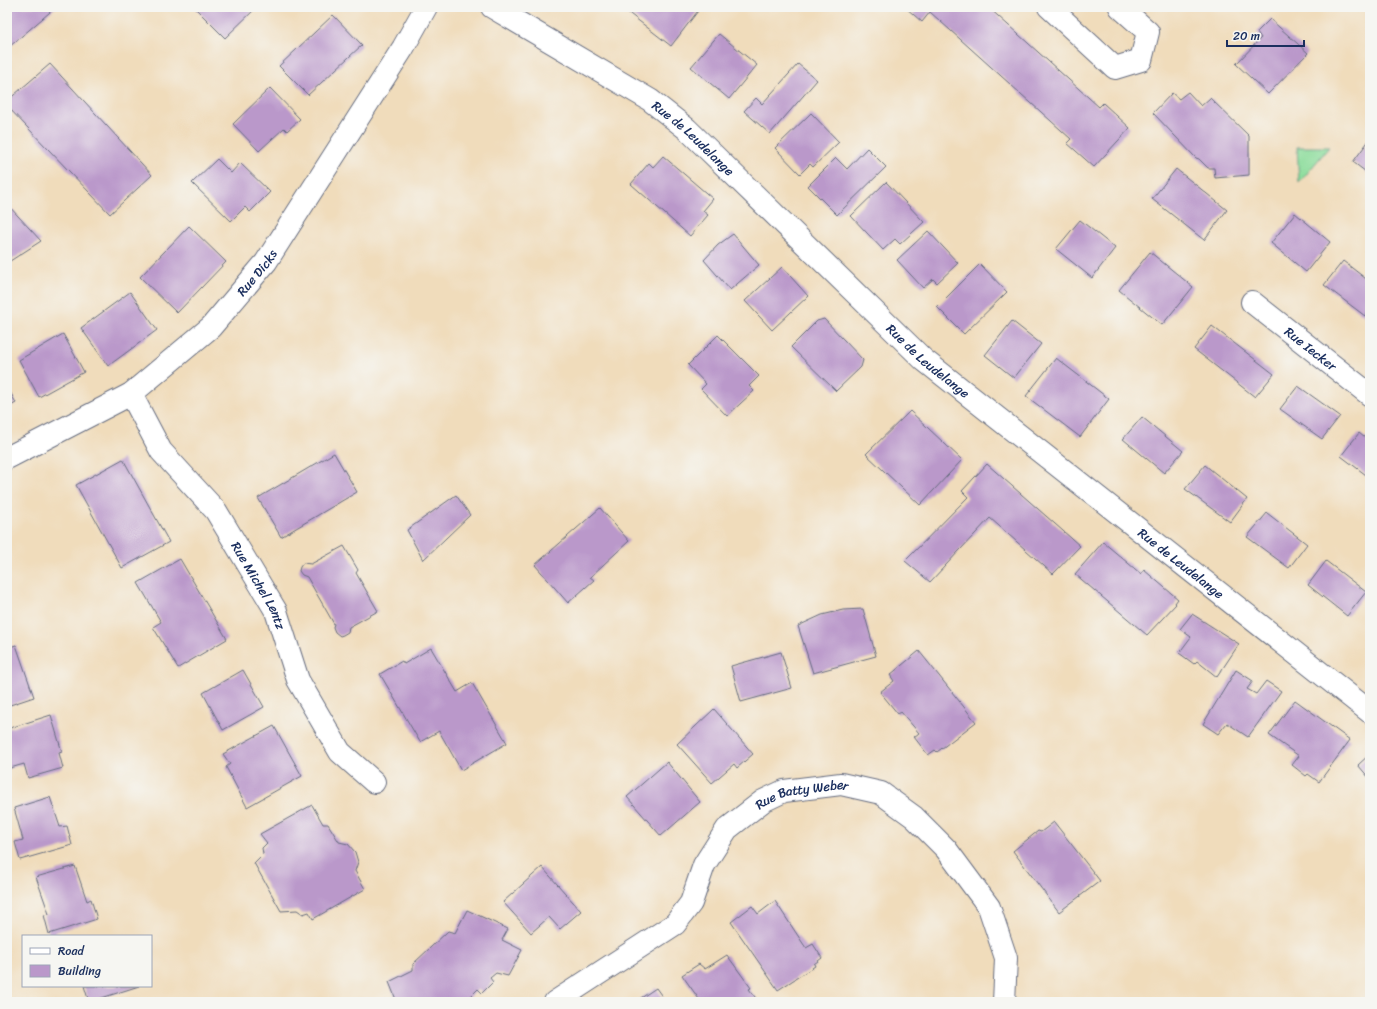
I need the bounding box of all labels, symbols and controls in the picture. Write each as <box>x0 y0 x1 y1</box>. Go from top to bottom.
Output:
scale bar <box>1227 22 1304 48</box>
text: 20 m <box>1233 25 1260 47</box>
street label: Rue de Leudelange <box>647 94 740 181</box>
street label: Rue Dicks <box>230 244 283 301</box>
street label: Rue de Leudelange <box>881 318 975 404</box>
street label: Rue Iecker <box>1280 320 1343 377</box>
street label: Rue de Leudelange <box>1133 522 1230 605</box>
street label: Rue Michel Lentz <box>225 537 293 633</box>
street label: Rue Batty Weber <box>749 772 852 815</box>
legend <box>22 935 152 987</box>
text: Road <box>58 940 85 962</box>
text: Building <box>58 960 101 982</box>

